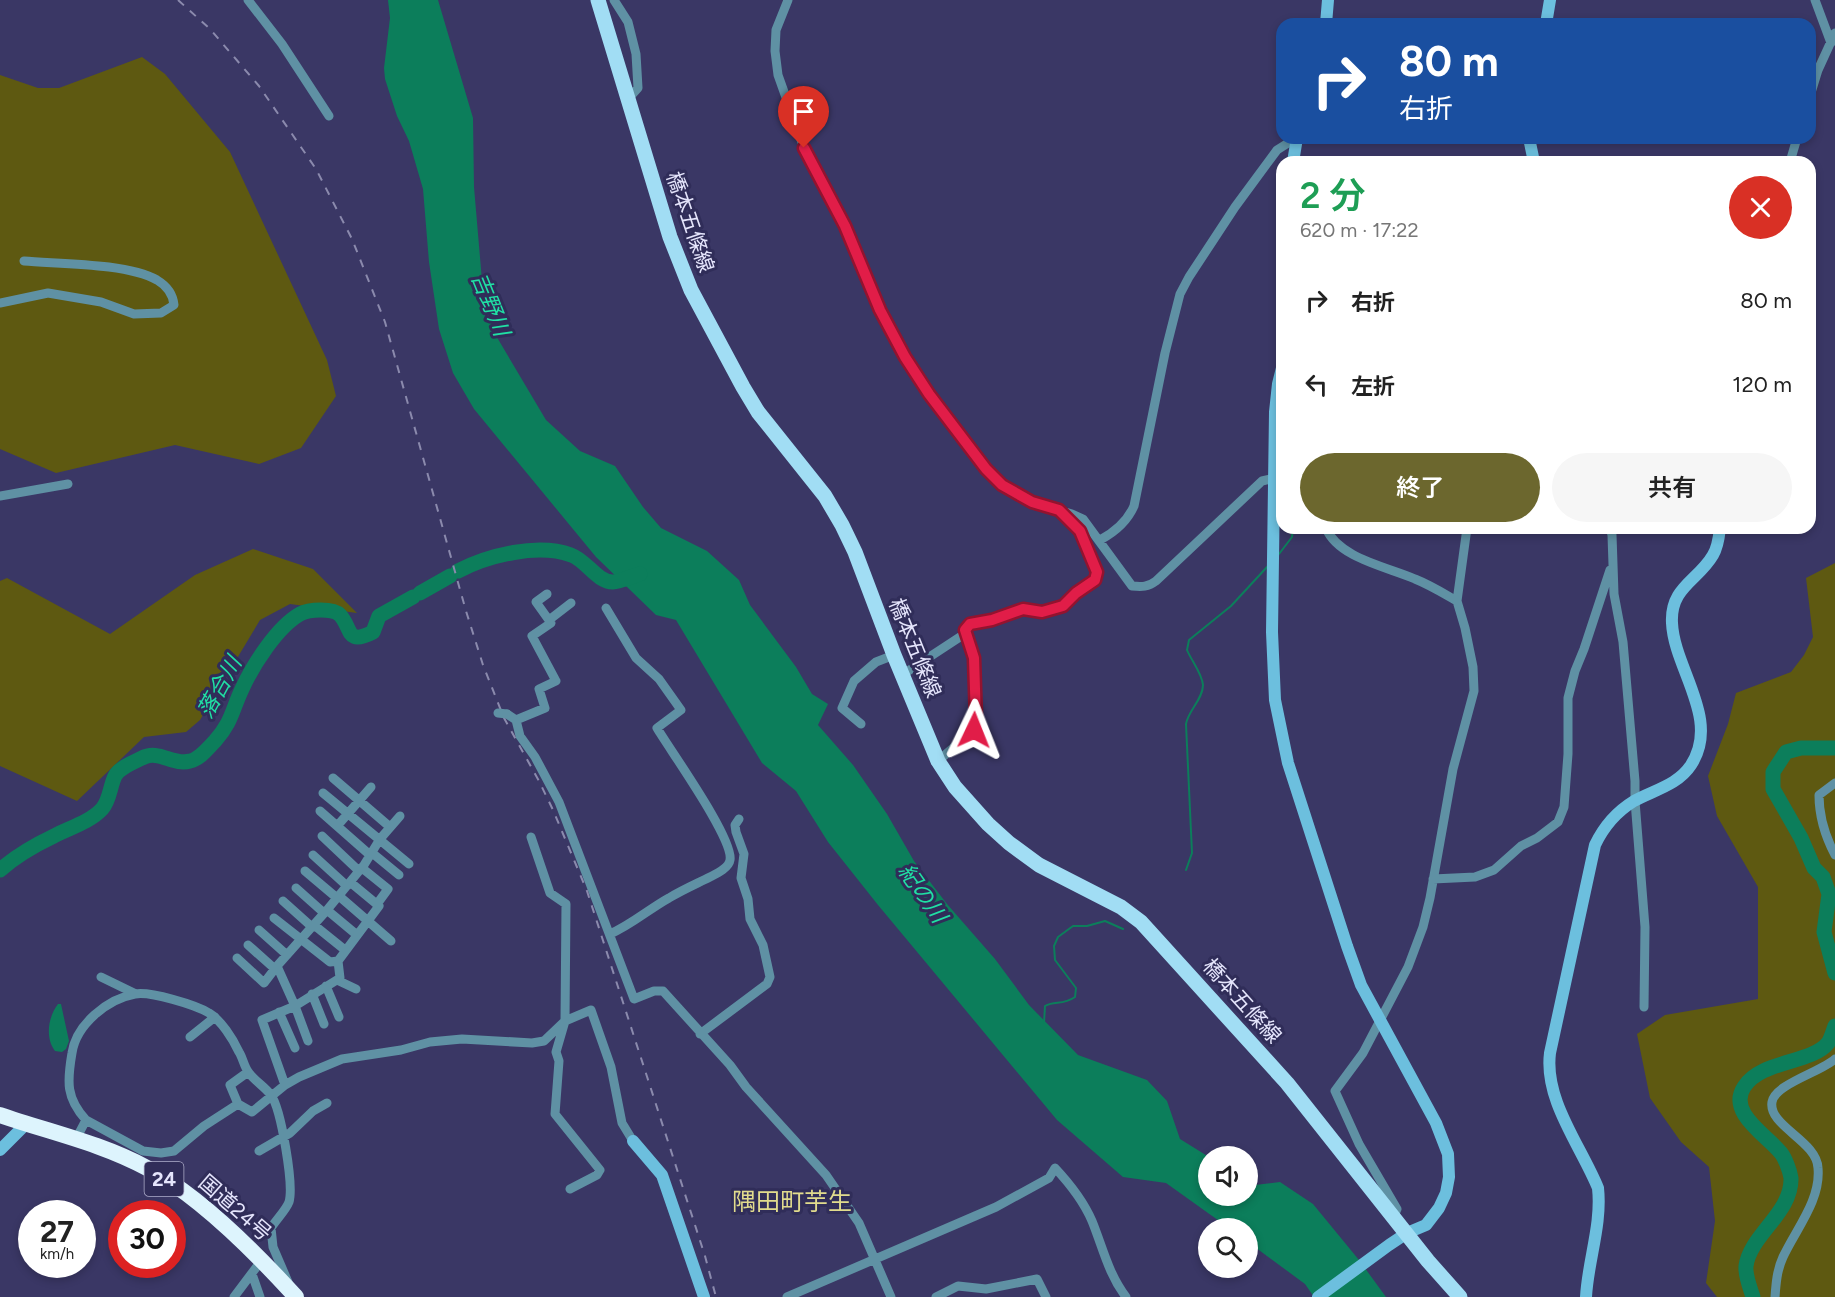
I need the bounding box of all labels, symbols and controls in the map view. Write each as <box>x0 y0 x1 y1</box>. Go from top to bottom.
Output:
text: 80 m <box>1399 36 1499 87</box>
icon: right <box>1300 42 1378 120</box>
pin <box>778 86 829 148</box>
text: 右折 <box>1399 92 1453 125</box>
icon: arrive <box>787 95 820 128</box>
street label: 橋本五條線 <box>662 168 719 276</box>
text: 2 分 <box>1300 174 1365 217</box>
button: close <box>1729 176 1792 239</box>
text: 620 m · 17:22 <box>1300 218 1419 242</box>
water label: 吉野川 <box>466 269 516 342</box>
icon: right <box>1300 284 1333 317</box>
text: 80 m <box>1740 287 1792 314</box>
text: 右折 <box>1351 289 1395 316</box>
icon: left <box>1300 368 1333 401</box>
text: 120 m <box>1732 371 1792 398</box>
text: 左折 <box>1351 373 1395 400</box>
button: 終了 <box>1300 453 1540 522</box>
button: 共有 <box>1552 453 1792 522</box>
street label: 橋本五條線 <box>884 594 947 701</box>
water label: 落合川 <box>192 650 248 723</box>
position arrow <box>942 698 1006 762</box>
water label: 紀の川 <box>893 859 954 930</box>
street label: 橋本五條線 <box>1198 953 1287 1048</box>
map controls <box>1198 1146 1258 1278</box>
button: sound <box>1198 1146 1258 1206</box>
road number: 24 <box>144 1162 184 1196</box>
street label: 国道24号 <box>194 1169 277 1246</box>
district label: 隅田町芋生 <box>732 1187 852 1216</box>
speed limit sign: 30 <box>108 1200 186 1278</box>
text: 27 <box>40 1213 74 1250</box>
button: search <box>1198 1218 1258 1278</box>
text: km/h <box>40 1245 74 1263</box>

